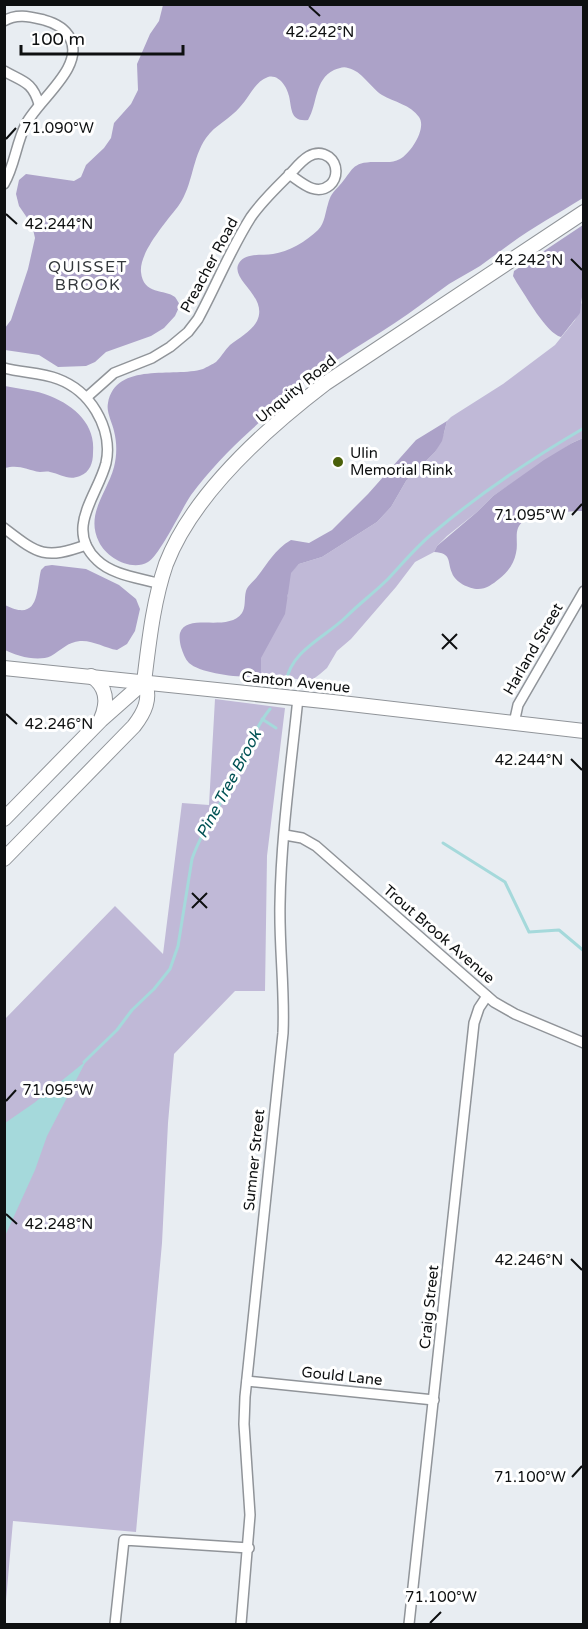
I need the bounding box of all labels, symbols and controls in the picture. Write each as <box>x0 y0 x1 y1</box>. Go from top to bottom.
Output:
scale bar <box>21 18 183 56</box>
text: 42.242°N <box>286 23 354 41</box>
text: 100 m <box>30 28 85 50</box>
text: 71.090°W <box>22 119 94 137</box>
street label: Preacher Road <box>176 214 242 316</box>
text: 42.244°N <box>25 215 93 233</box>
text: 42.242°N <box>495 251 563 269</box>
district label: QUISSET BROOK <box>48 257 128 295</box>
street label: Unquity Road <box>252 351 340 427</box>
place label: Ulin Memorial Rink <box>350 444 453 479</box>
marker: Ulin Memorial Rink <box>331 455 345 469</box>
text: 71.095°W <box>494 506 566 524</box>
street label: Harland Street <box>499 600 567 698</box>
street label: Canton Avenue <box>241 667 351 697</box>
text: 42.246°N <box>25 715 93 733</box>
water label: Pine Tree Brook <box>192 725 266 841</box>
text: 42.244°N <box>495 751 563 769</box>
street label: Trout Brook Avenue <box>380 881 498 987</box>
text: 71.095°W <box>22 1081 94 1099</box>
street label: Sumner Street <box>240 1108 268 1212</box>
text: 42.248°N <box>25 1215 93 1233</box>
text: 42.246°N <box>495 1251 563 1269</box>
street label: Craig Street <box>416 1264 442 1350</box>
street label: Gould Lane <box>301 1363 383 1389</box>
text: 71.100°W <box>494 1468 566 1486</box>
text: 71.100°W <box>405 1588 477 1606</box>

